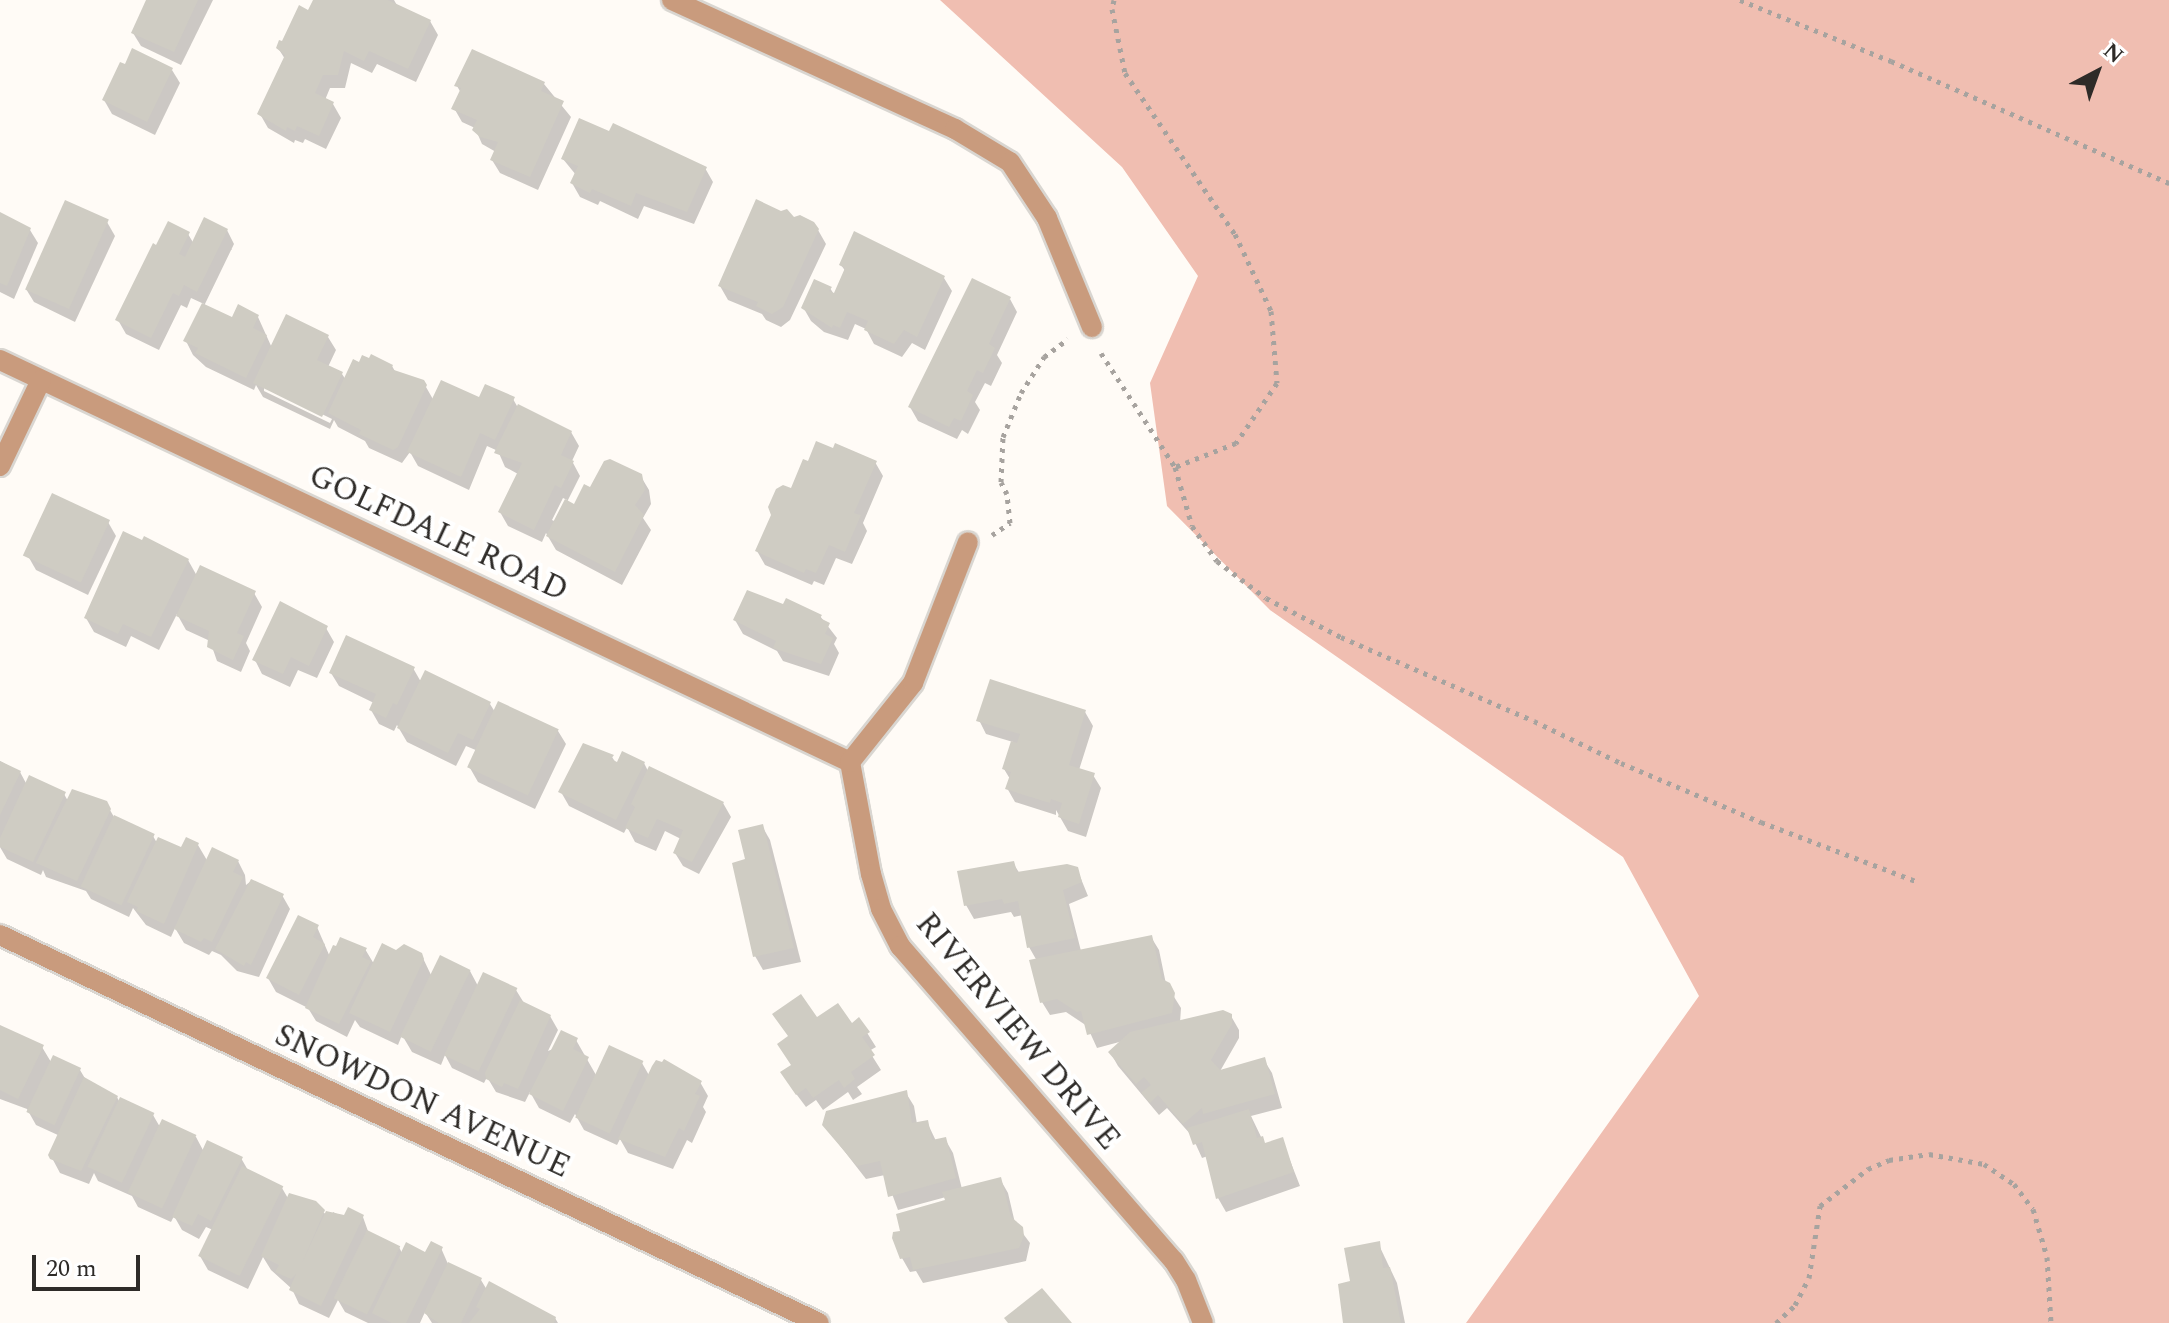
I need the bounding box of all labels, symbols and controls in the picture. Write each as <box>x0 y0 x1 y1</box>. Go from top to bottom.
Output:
north arrow <box>2057 32 2137 112</box>
text: N <box>2095 35 2131 72</box>
street label: GOLFDALE ROAD <box>302 457 574 611</box>
street label: RIVERVIEW DRIVE <box>907 906 1127 1158</box>
street label: SNOWDON AVENUE <box>268 1017 576 1187</box>
scale bar <box>36 1239 144 1289</box>
text: 20 m <box>46 1251 97 1287</box>

